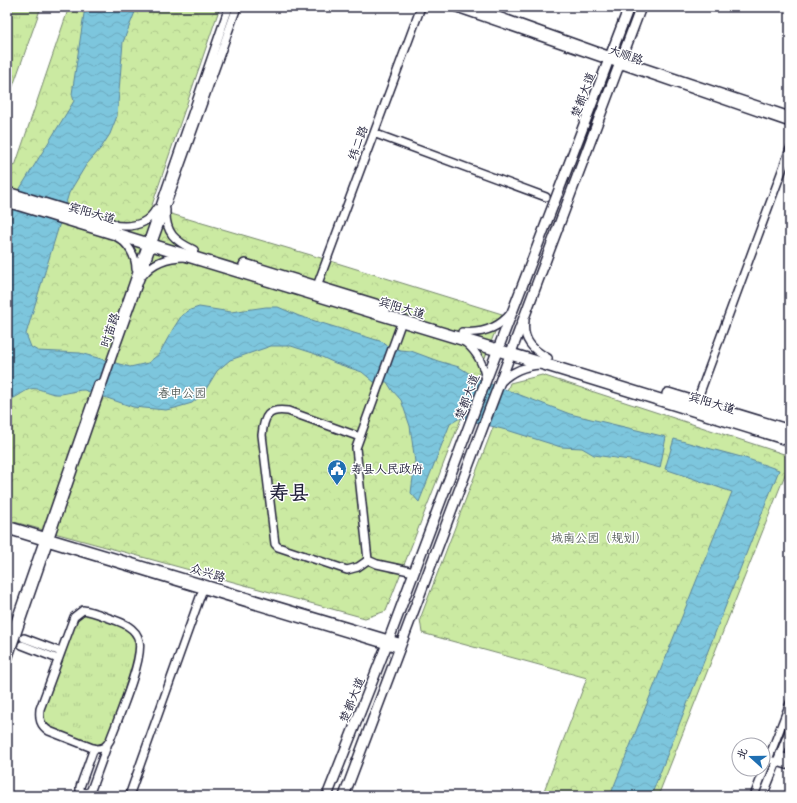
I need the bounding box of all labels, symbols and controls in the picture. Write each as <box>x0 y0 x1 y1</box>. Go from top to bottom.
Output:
street label: 大顺路 <box>606 42 646 68</box>
street label: 楚都大道 <box>567 70 599 120</box>
street label: 纬二路 <box>344 123 372 163</box>
street label: 宾阳大道 <box>67 199 117 227</box>
street label: 宾阳大道 <box>377 293 427 323</box>
street label: 时苗路 <box>97 310 123 350</box>
street label: 楚都大道 <box>451 372 483 422</box>
park label: 春申公园 <box>158 385 206 401</box>
street label: 宾阳大道 <box>687 388 737 418</box>
public building icon: 寿县人民政府 <box>326 458 348 486</box>
place label: 寿县人民政府 <box>351 461 423 477</box>
district label: 寿县 <box>269 479 309 505</box>
park label: 城南公园（规划） <box>551 530 647 546</box>
street label: 众兴路 <box>188 560 228 586</box>
street label: 楚都大道 <box>336 675 368 725</box>
north arrow <box>731 737 771 777</box>
text: 北 <box>733 746 751 761</box>

